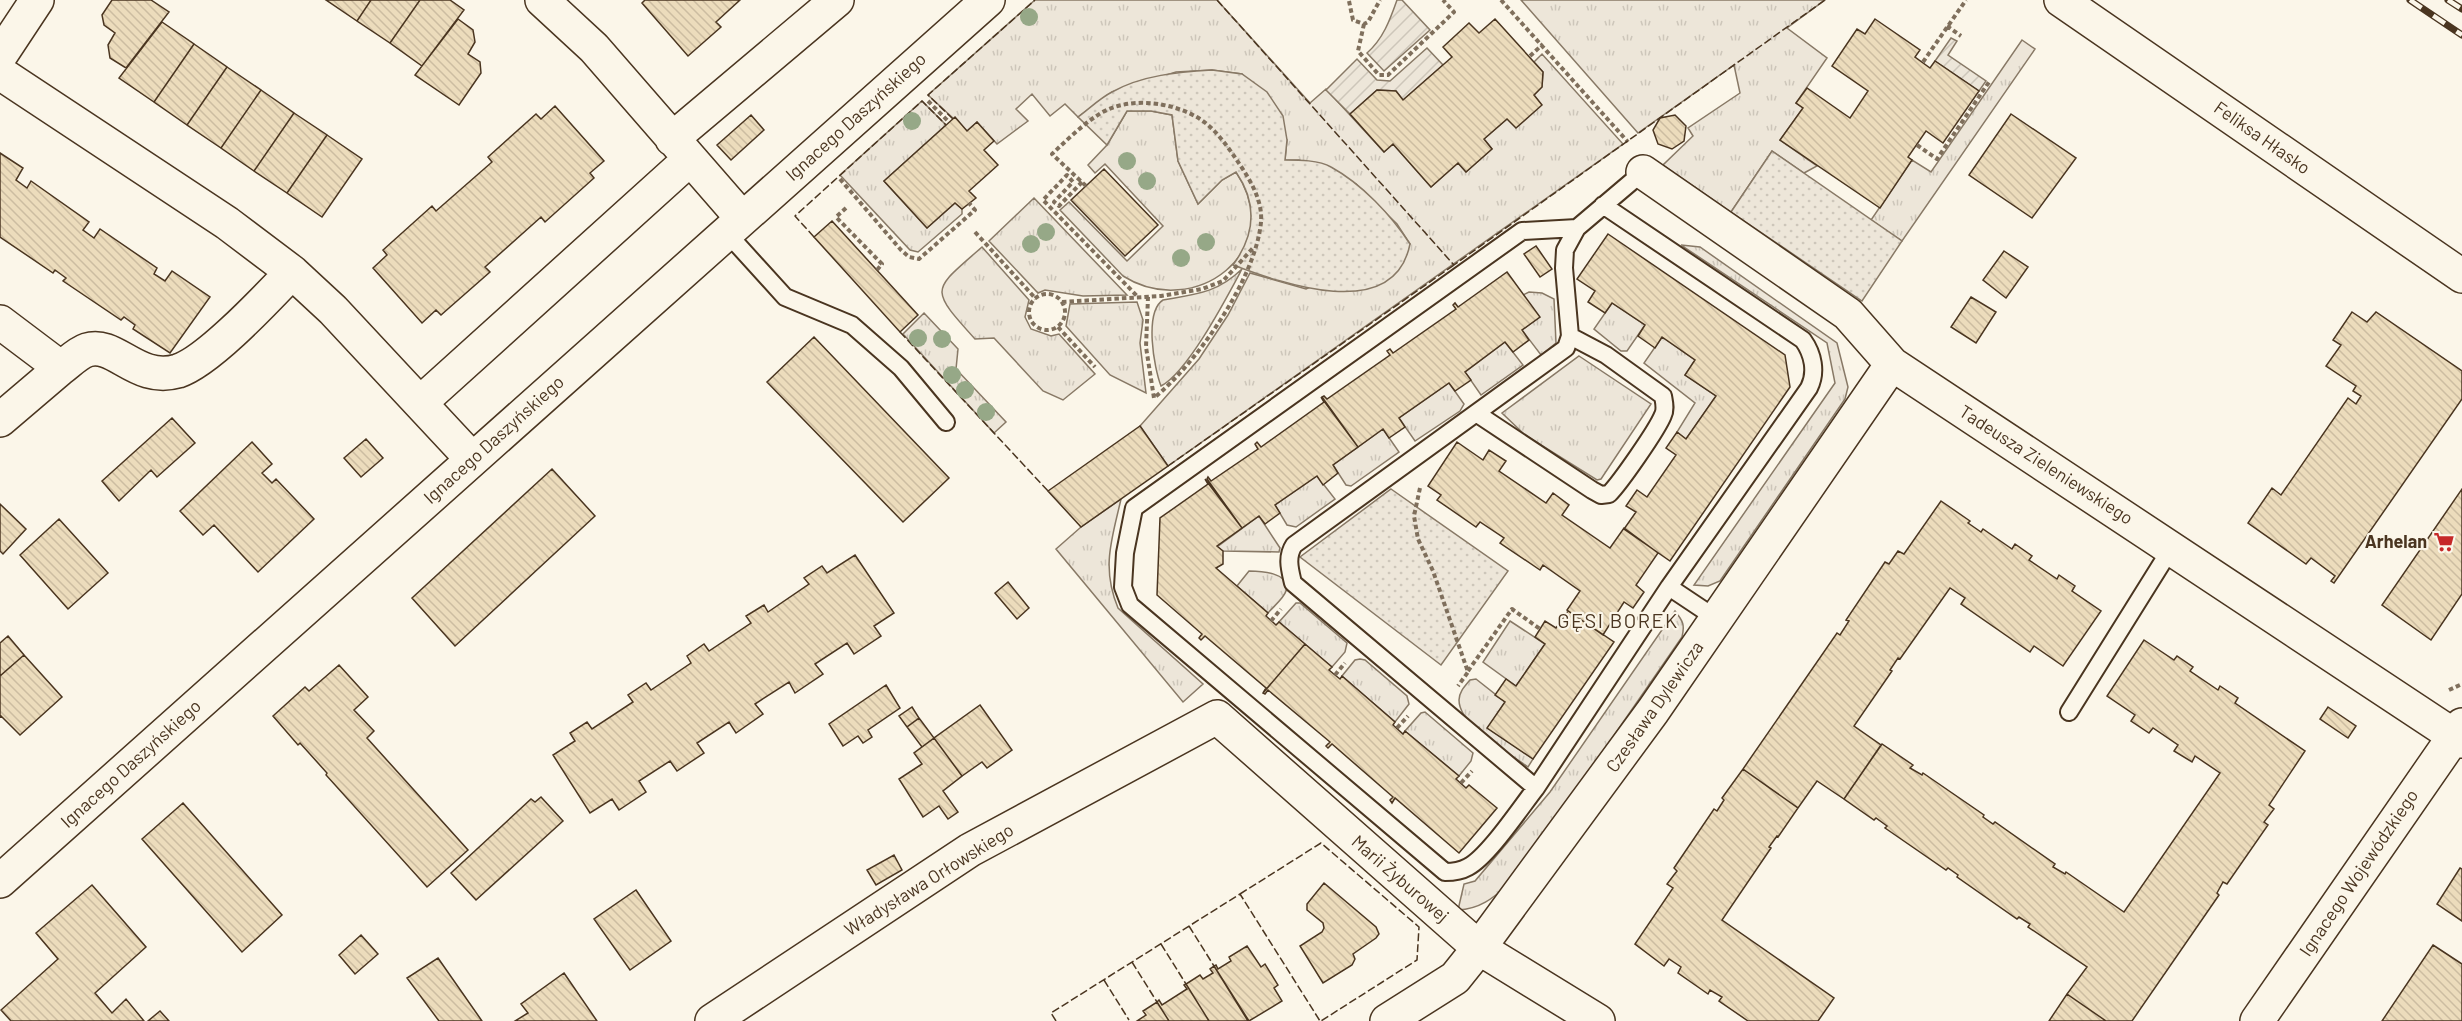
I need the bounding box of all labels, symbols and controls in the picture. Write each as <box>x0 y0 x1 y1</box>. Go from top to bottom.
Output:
street label: Ignacego Daszyńskiego <box>781 47 930 185</box>
street label: Feliksa Hłasko <box>2210 96 2315 178</box>
street label: Ignacego Daszyńskiego <box>419 370 568 508</box>
street label: Tadeusza Zieleniewskiego <box>1955 400 2138 529</box>
place label: Arhelan <box>2365 530 2427 552</box>
supermarket icon: Arhelan <box>2432 530 2456 554</box>
district label: GĘSI BOREK <box>1557 608 1679 632</box>
street label: Czesława Dylewicza <box>1601 637 1708 776</box>
street label: Ignacego Daszyńskiego <box>56 694 205 832</box>
street label: Ignacego Wojewódzkiego <box>2294 785 2422 960</box>
street label: Władysława Orłowskiego <box>840 818 1017 940</box>
street label: Marii Żyburowej <box>1348 830 1454 926</box>

